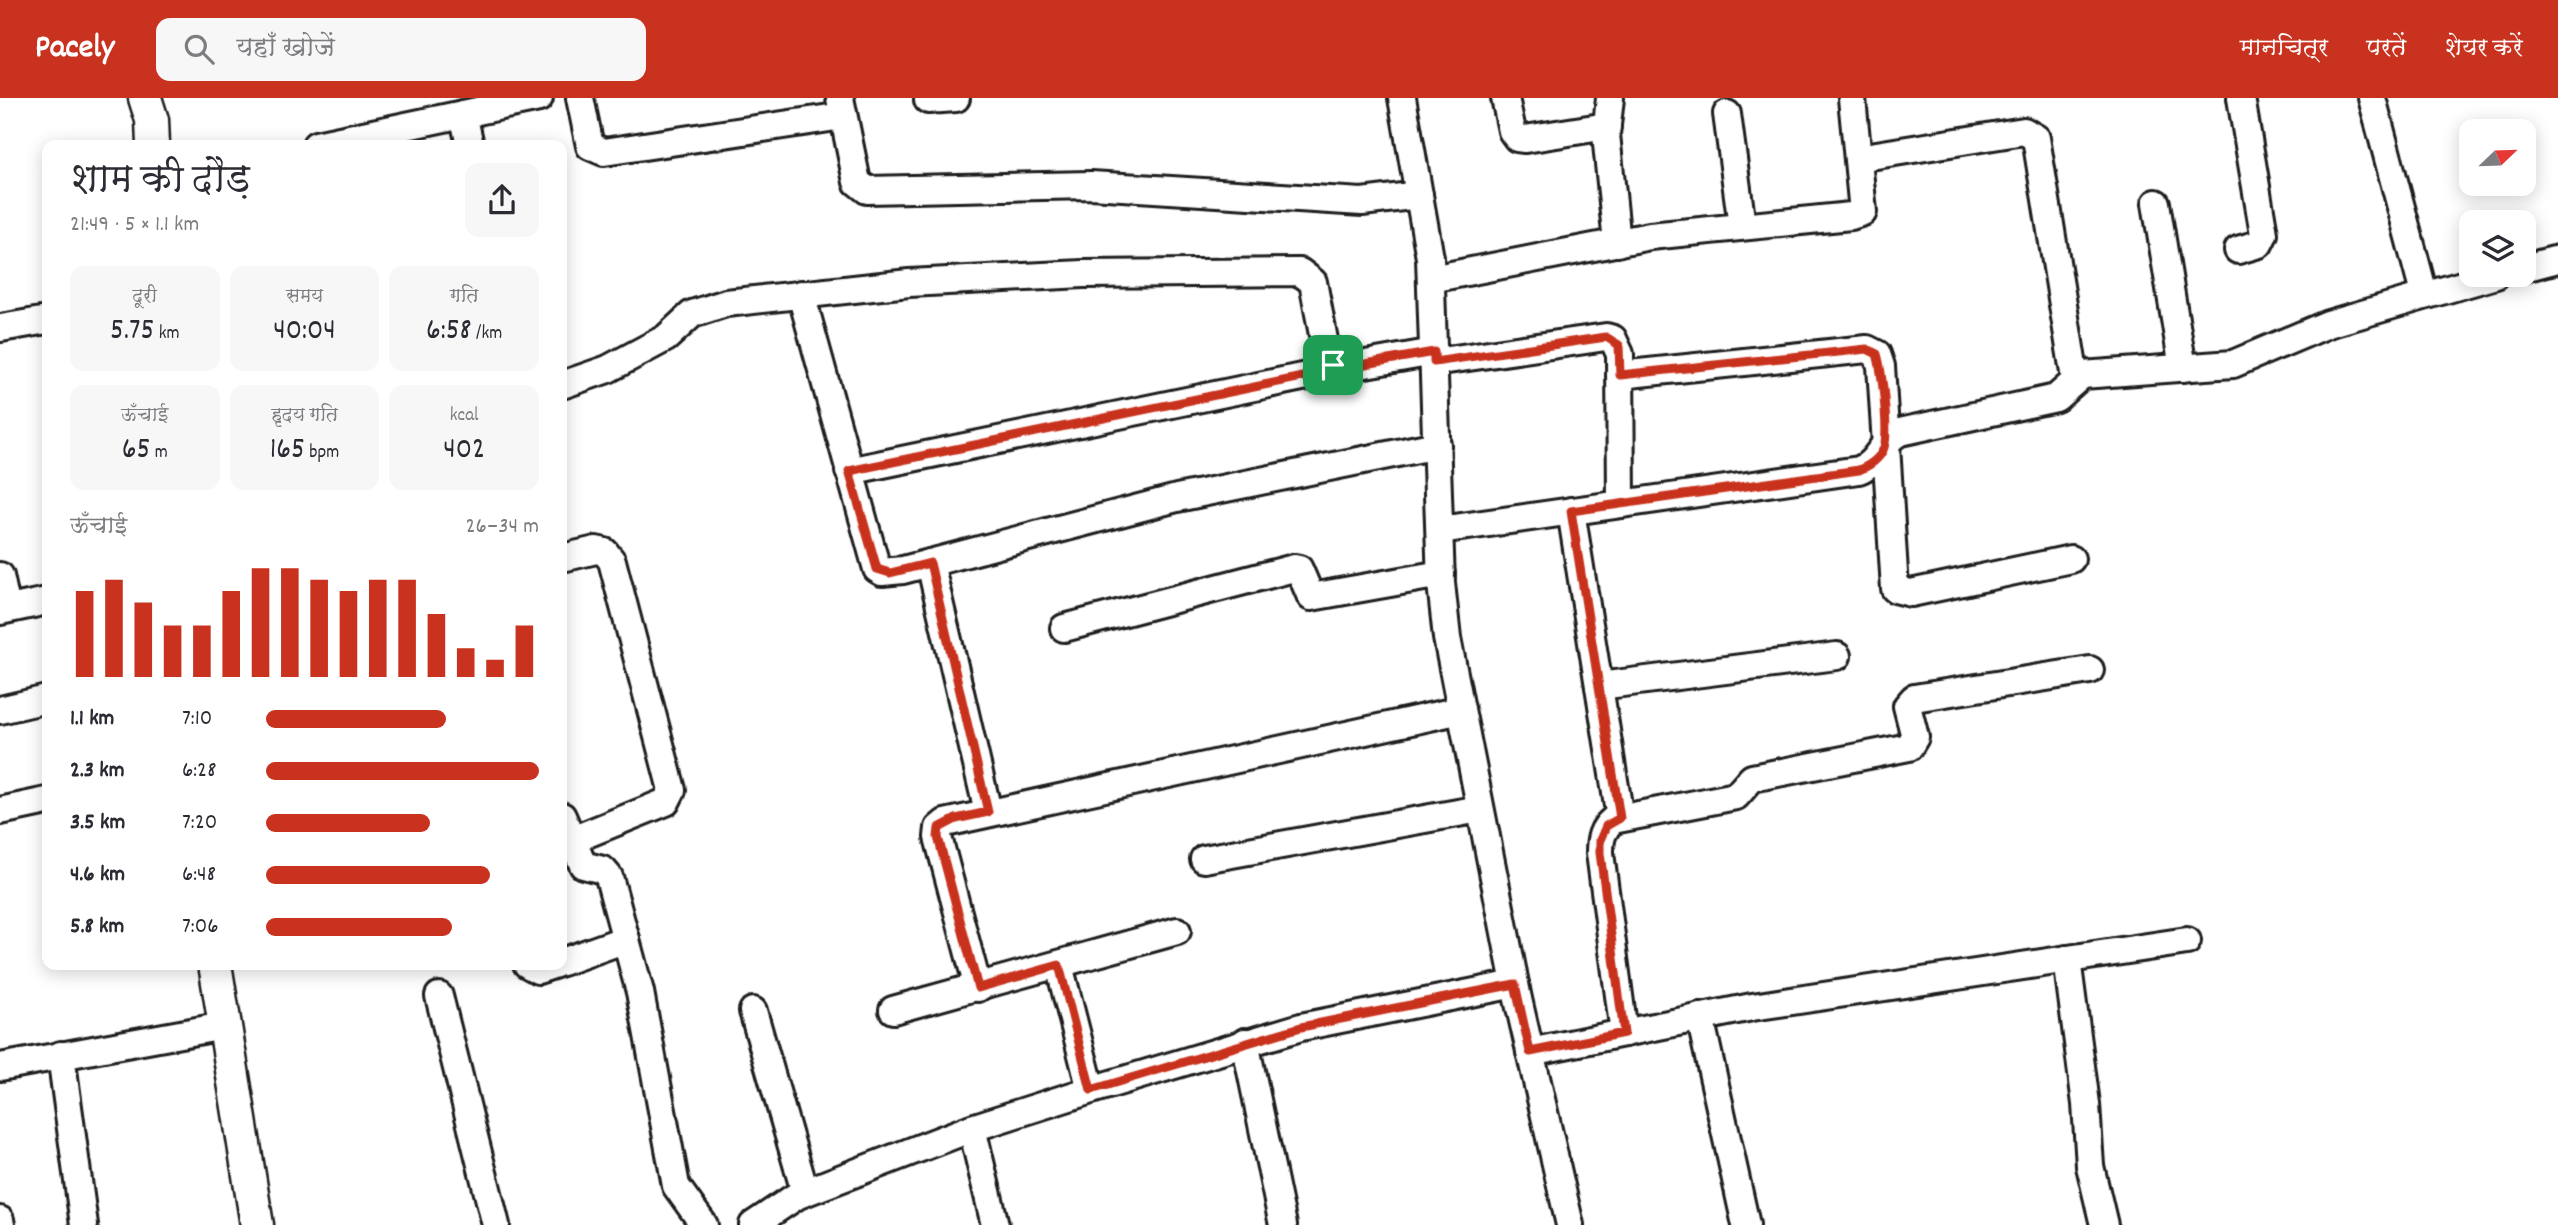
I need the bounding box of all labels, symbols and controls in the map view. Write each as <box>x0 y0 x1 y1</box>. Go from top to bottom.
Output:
search box <box>156 18 646 81</box>
text: Pacely <box>35 26 114 73</box>
icon: search <box>180 30 218 68</box>
text: यहाँ खोजें <box>236 31 335 68</box>
text: मानचित्र <box>2240 32 2328 66</box>
text: परतें <box>2366 32 2406 66</box>
text: शेयर करें <box>2444 32 2523 66</box>
north arrow <box>2459 119 2536 196</box>
map controls <box>2459 119 2536 287</box>
text: शाम की दौड़ <box>70 155 250 210</box>
button: share <box>465 163 539 237</box>
text: 21:49 · 5 × 1.1 km <box>70 209 199 242</box>
button: layers <box>2459 210 2536 287</box>
text: दूरी <box>133 284 157 311</box>
text: समय <box>286 284 323 311</box>
text: गति <box>450 284 478 311</box>
text: 5.75 <box>110 311 154 354</box>
text: 40:04 <box>273 311 336 354</box>
text: 6:58 <box>426 311 472 354</box>
text: km <box>154 321 180 348</box>
text: /km <box>472 321 502 348</box>
pin <box>1303 335 1363 395</box>
icon: arrive <box>1314 346 1352 384</box>
text: ऊँचाई <box>121 403 169 430</box>
text: हृदय गति <box>271 403 338 430</box>
text: kcal <box>450 403 479 430</box>
text: 65 <box>122 430 150 473</box>
text: 165 <box>270 430 305 473</box>
text: 402 <box>443 430 485 473</box>
text: m <box>150 440 168 467</box>
text: bpm <box>305 440 339 467</box>
text: ऊँचाई <box>70 511 128 544</box>
text: 26–34 m <box>465 511 539 544</box>
text: 1.1 km <box>70 703 114 736</box>
text: 7:10 <box>182 703 212 736</box>
text: 2.3 km <box>70 755 125 788</box>
text: 6:28 <box>182 755 216 788</box>
text: 3.5 km <box>70 807 125 840</box>
text: 7:20 <box>182 807 217 840</box>
text: 4.6 km <box>70 859 125 892</box>
text: 6:48 <box>182 859 216 892</box>
text: 5.8 km <box>70 911 124 944</box>
text: 7:06 <box>182 911 218 944</box>

